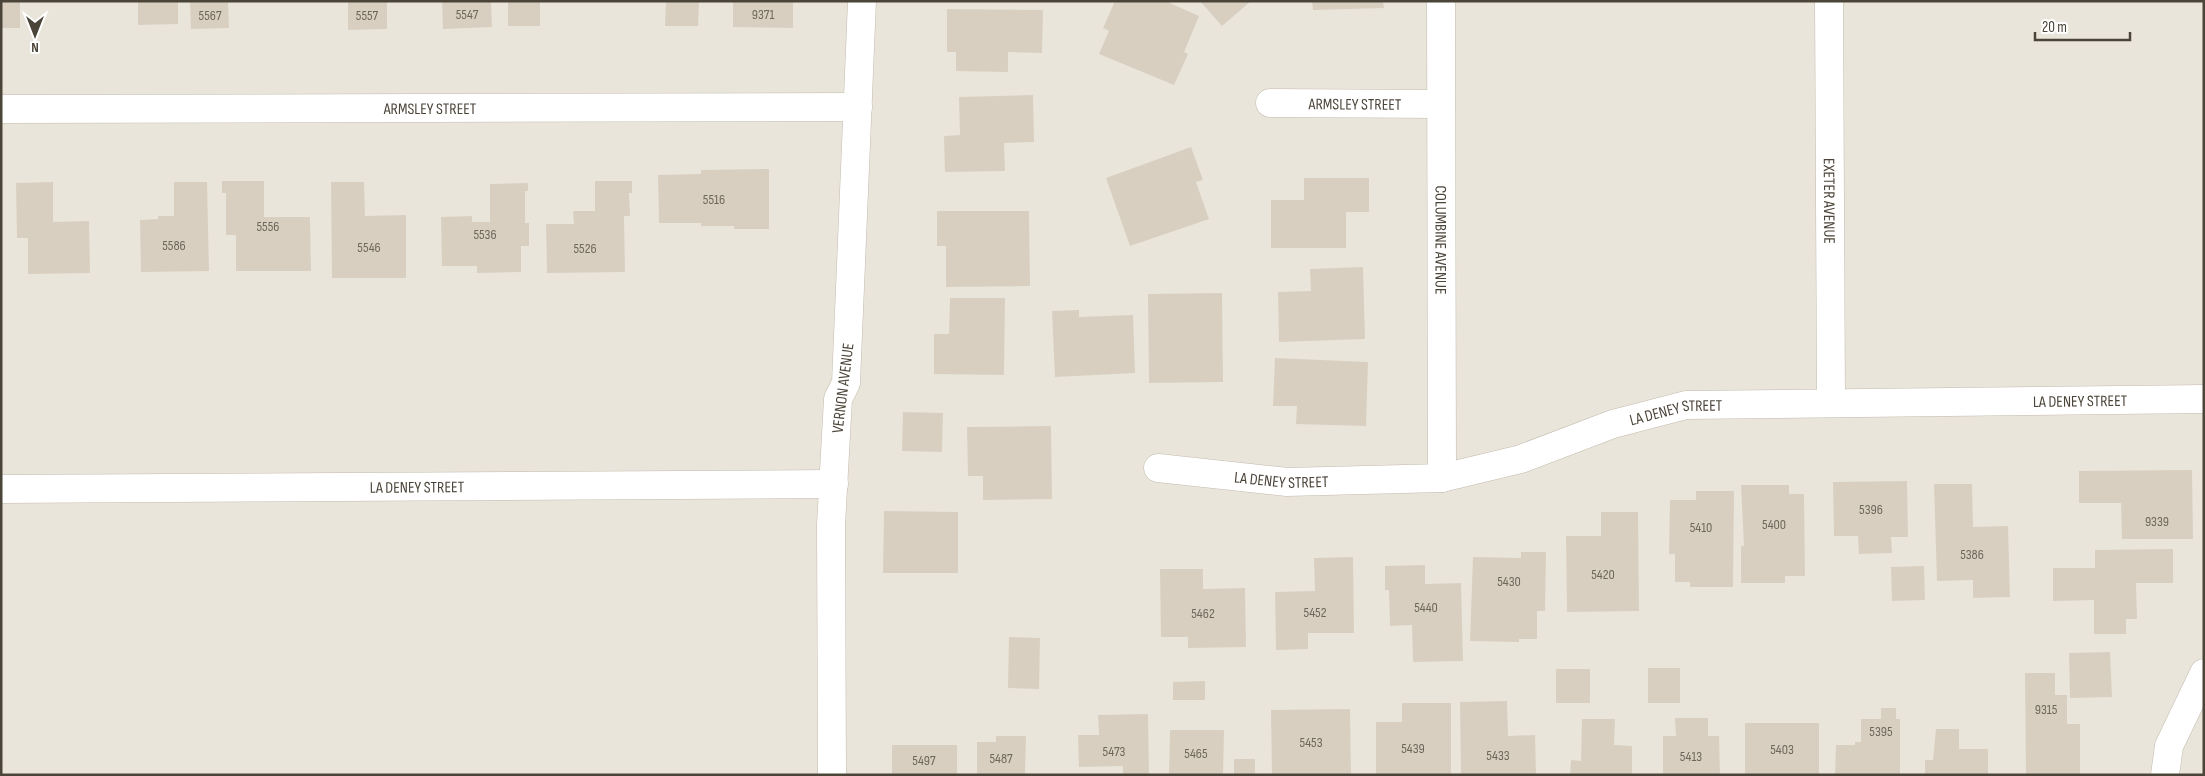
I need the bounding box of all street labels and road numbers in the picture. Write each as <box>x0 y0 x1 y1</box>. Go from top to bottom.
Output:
street label: ARMSLEY STREET <box>1308 95 1402 115</box>
street label: ARMSLEY STREET <box>383 100 477 119</box>
street label: EXETER AVENUE <box>1819 158 1838 244</box>
street label: COLUMBINE AVENUE <box>1430 185 1450 295</box>
street label: VERNON AVENUE <box>829 342 858 434</box>
street label: LA DENEY STREET <box>2033 392 2128 412</box>
street label: LA DENEY STREET <box>1628 397 1723 430</box>
street label: LA DENEY STREET <box>1233 468 1329 493</box>
street label: LA DENEY STREET <box>370 478 465 498</box>

